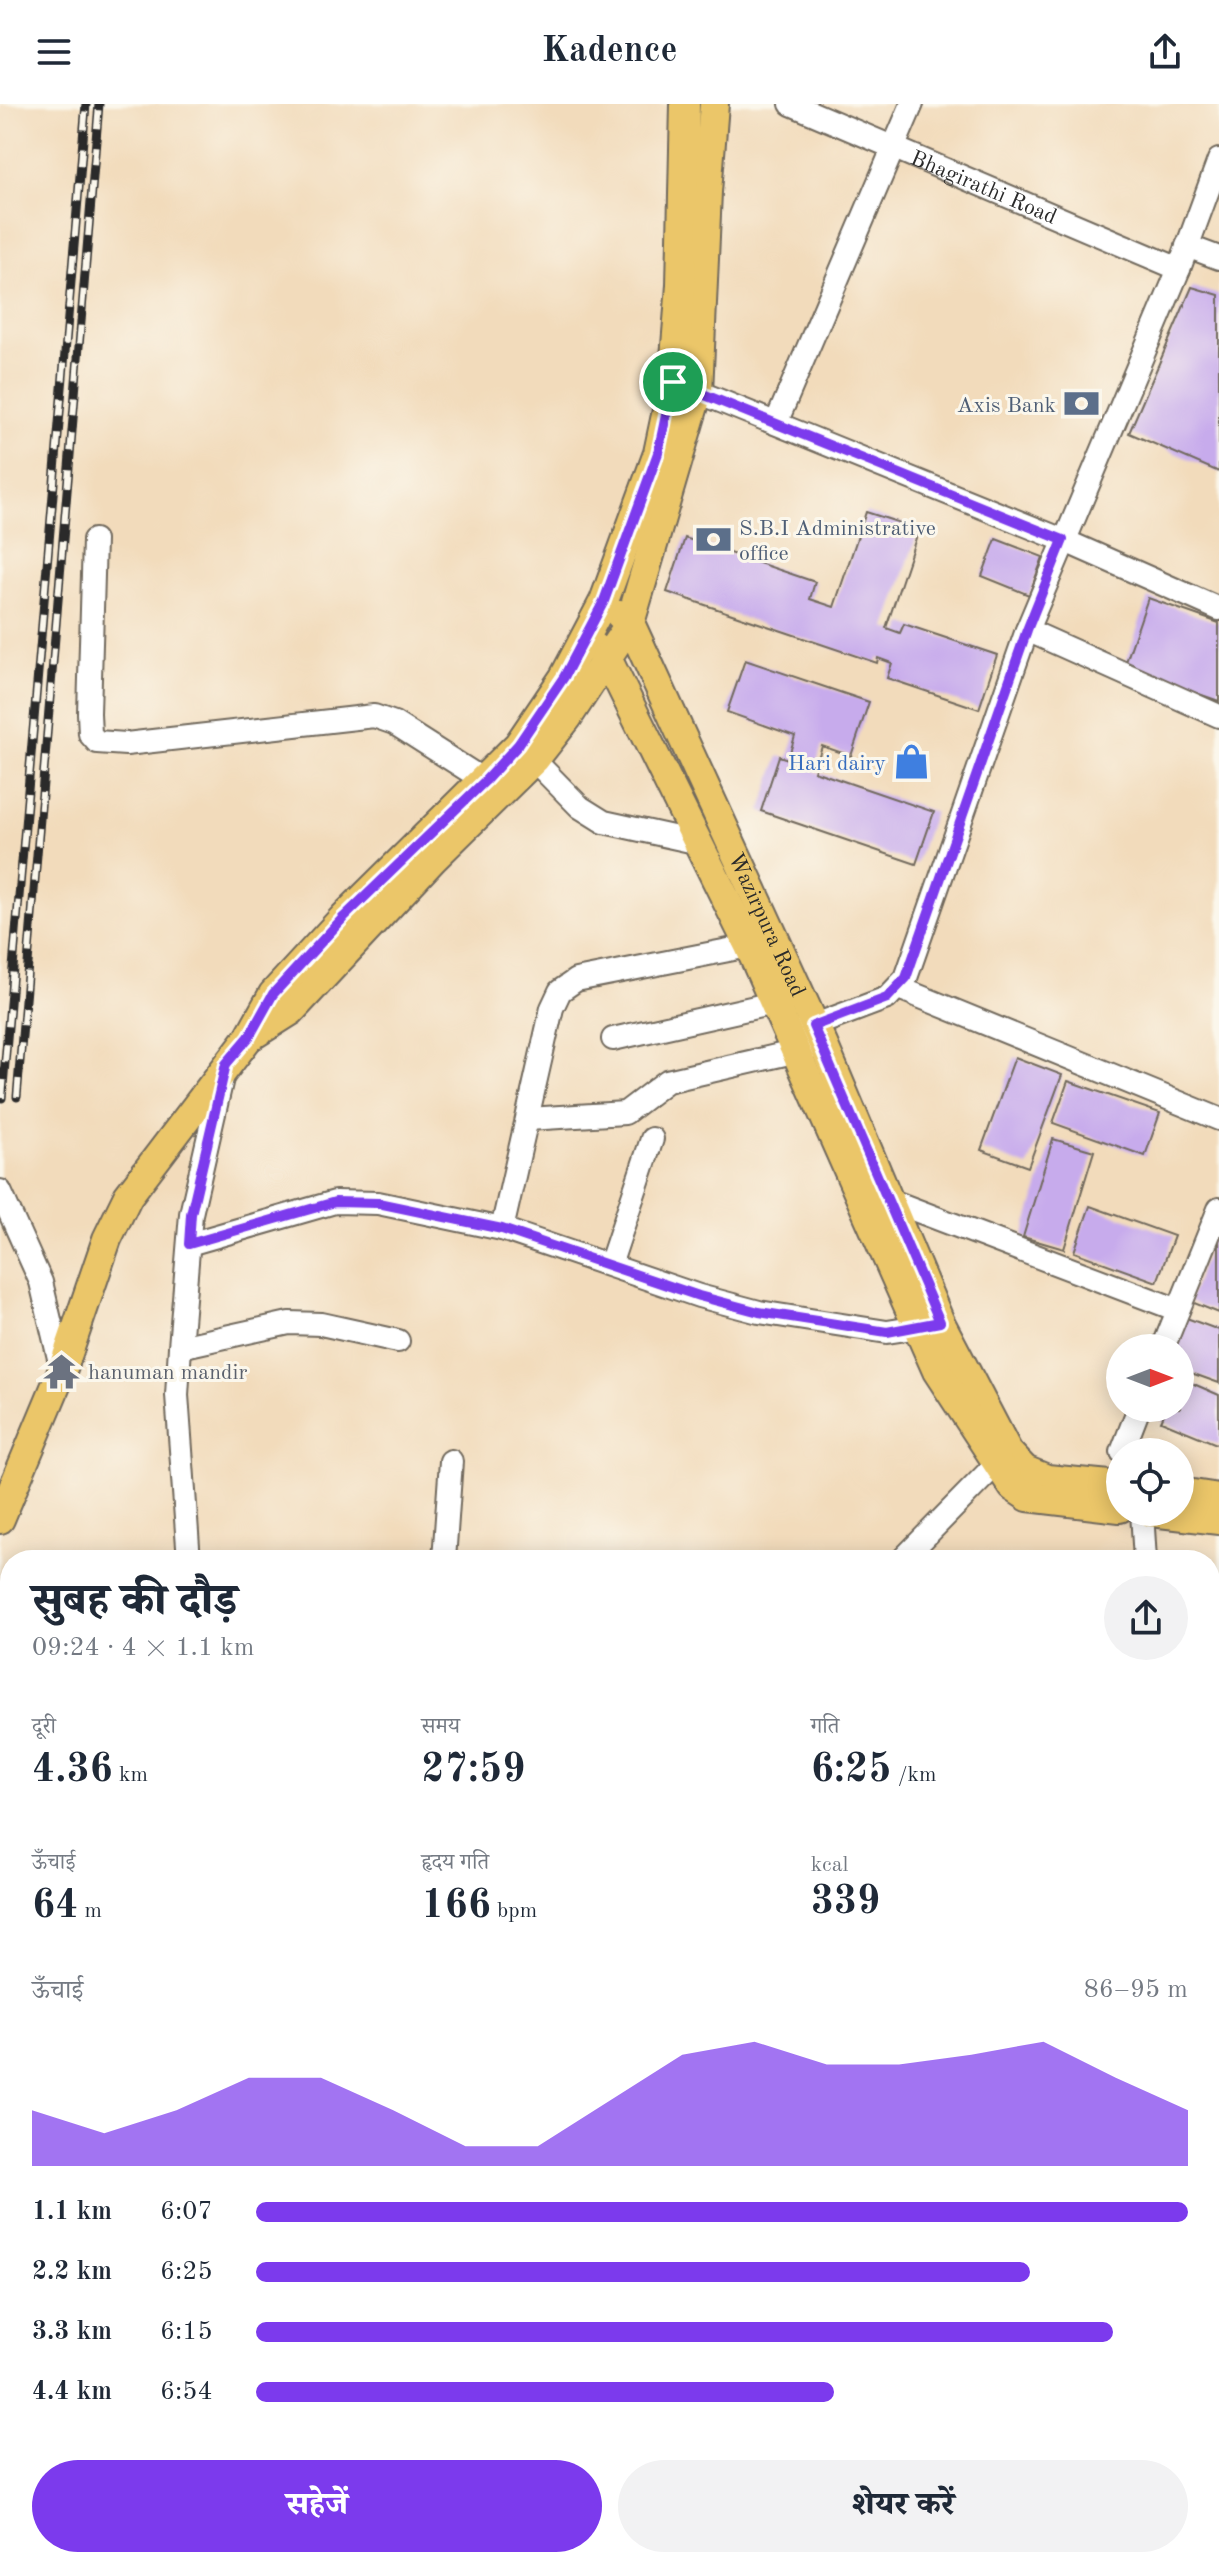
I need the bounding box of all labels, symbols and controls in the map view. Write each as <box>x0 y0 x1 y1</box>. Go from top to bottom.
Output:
icon: menu <box>32 30 76 74</box>
icon: share <box>1143 30 1187 74</box>
text: Kadence <box>541 34 678 70</box>
street label: Bhagirathi Road <box>907 147 1060 229</box>
pin <box>639 348 707 416</box>
icon: arrive <box>651 360 695 404</box>
bank icon: Axis Bank <box>1063 385 1101 423</box>
place label: Axis Bank <box>957 395 1056 417</box>
place label: S.B.I Administrative office <box>739 518 936 565</box>
bank icon: S.B.I Administrative office <box>694 521 732 559</box>
shop icon: Hari dairy <box>893 743 931 781</box>
place label: Hari dairy <box>788 753 886 775</box>
street label: Wazirpura Road <box>724 850 809 1000</box>
north arrow <box>1106 1334 1194 1422</box>
map controls <box>1106 1334 1194 1526</box>
temple icon: hanuman mandir <box>43 1352 81 1390</box>
place label: hanuman mandir <box>88 1362 248 1384</box>
button: locate <box>1106 1438 1194 1526</box>
button: share <box>1104 1576 1188 1660</box>
text: सुबह की दौड़ <box>32 1580 237 1624</box>
text: 09:24 · 4 × 1.1 km <box>32 1635 254 1661</box>
text: दूरी <box>32 1716 56 1738</box>
text: समय <box>421 1716 460 1738</box>
text: गति <box>811 1716 839 1738</box>
text: 4.36 <box>32 1751 113 1791</box>
text: 27:59 <box>421 1751 525 1791</box>
text: 6:25 <box>811 1751 891 1791</box>
text: km <box>113 1764 148 1786</box>
text: /km <box>891 1764 936 1786</box>
text: ऊँचाई <box>32 1852 75 1874</box>
text: हृदय गति <box>421 1852 489 1874</box>
text: kcal <box>811 1854 849 1876</box>
text: 339 <box>811 1883 880 1923</box>
text: 64 <box>32 1887 78 1927</box>
text: 166 <box>421 1887 491 1927</box>
text: m <box>78 1900 102 1922</box>
text: bpm <box>491 1900 537 1922</box>
text: 86–95 m <box>1084 1977 1188 2003</box>
text: ऊँचाई <box>32 1978 83 2004</box>
text: 1.1 km <box>32 2199 112 2225</box>
text: 6:07 <box>160 2199 213 2225</box>
text: 2.2 km <box>32 2259 112 2285</box>
text: 6:25 <box>160 2259 213 2285</box>
text: 3.3 km <box>32 2319 112 2345</box>
text: 6:15 <box>160 2319 213 2345</box>
text: 4.4 km <box>32 2379 112 2405</box>
text: 6:54 <box>160 2379 213 2405</box>
button: सहेजें <box>32 2460 602 2552</box>
button: शेयर करें <box>618 2460 1188 2552</box>

